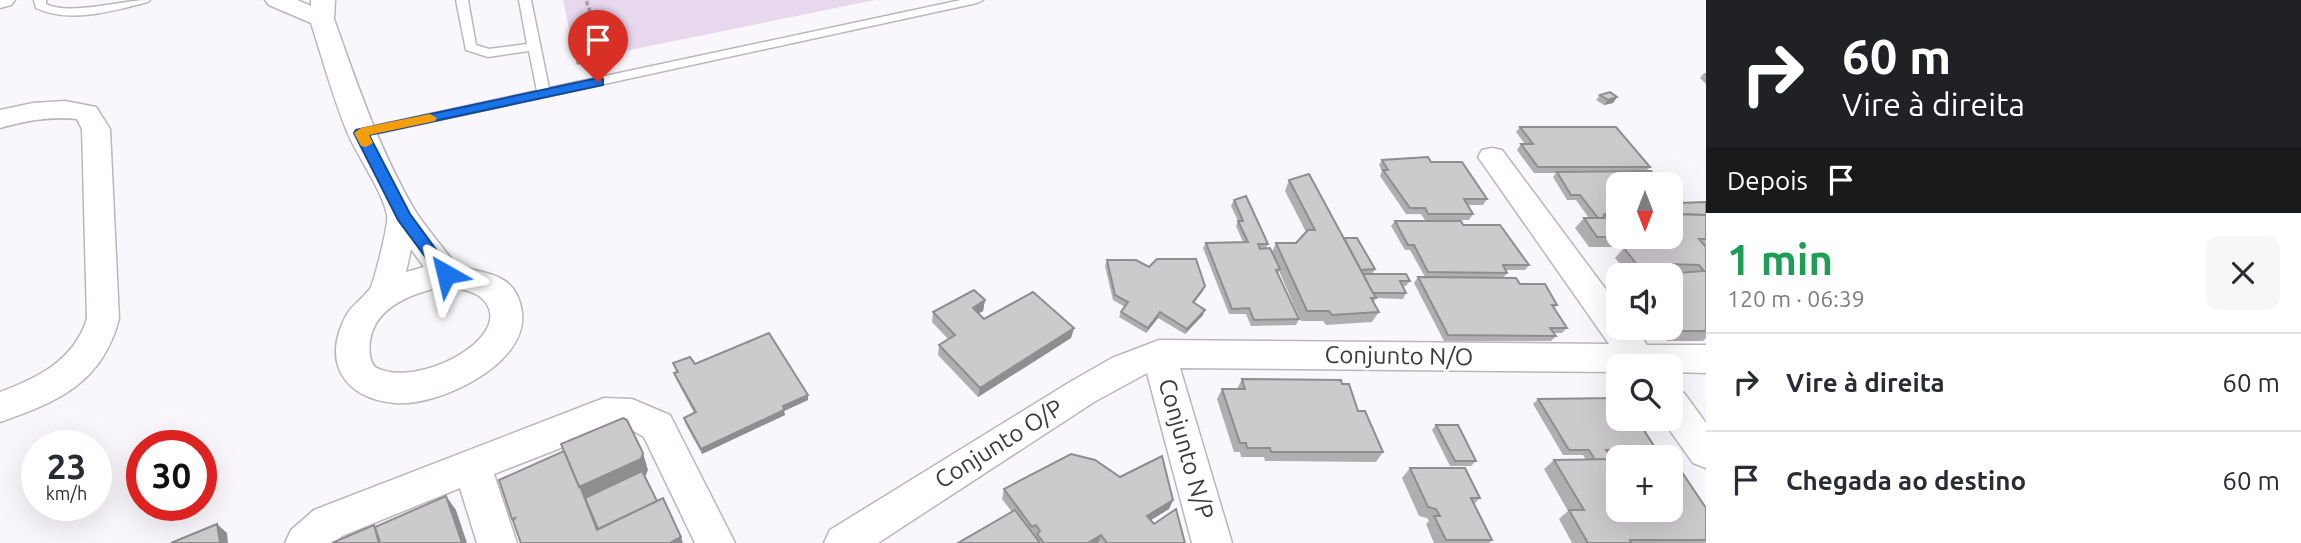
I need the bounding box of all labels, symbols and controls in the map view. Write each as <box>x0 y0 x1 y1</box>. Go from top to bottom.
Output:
pin <box>568 10 628 82</box>
icon: arrive <box>579 21 617 59</box>
icon: right <box>1727 28 1818 119</box>
text: 60 m <box>1842 28 1951 83</box>
text: Vire à direita <box>1842 86 2025 122</box>
icon: arrive <box>1822 161 1860 199</box>
text: Depois <box>1727 166 1808 195</box>
north arrow <box>1606 172 1684 248</box>
map controls <box>1606 172 1683 522</box>
text: 1 min <box>1727 236 1833 283</box>
button: close <box>2206 236 2280 310</box>
position arrow <box>409 237 483 311</box>
button: sound <box>1606 263 1683 340</box>
text: 120 m · 06:39 <box>1727 286 1865 311</box>
street label: Conjunto N/O <box>1324 341 1474 370</box>
button: search <box>1606 354 1683 431</box>
icon: right <box>1727 363 1765 401</box>
text: Vire à direita <box>1786 368 1945 397</box>
text: 60 m <box>2222 368 2280 397</box>
street label: Conjunto N/P <box>1154 375 1219 522</box>
street label: Conjunto O/P <box>930 394 1068 494</box>
speed limit sign: 30 <box>126 430 217 521</box>
button: + <box>1606 445 1683 522</box>
text: 23 <box>47 446 86 486</box>
icon: arrive <box>1727 461 1765 499</box>
text: Chegada ao destino <box>1786 466 2026 495</box>
text: 60 m <box>2222 466 2280 495</box>
text: km/h <box>46 483 87 503</box>

